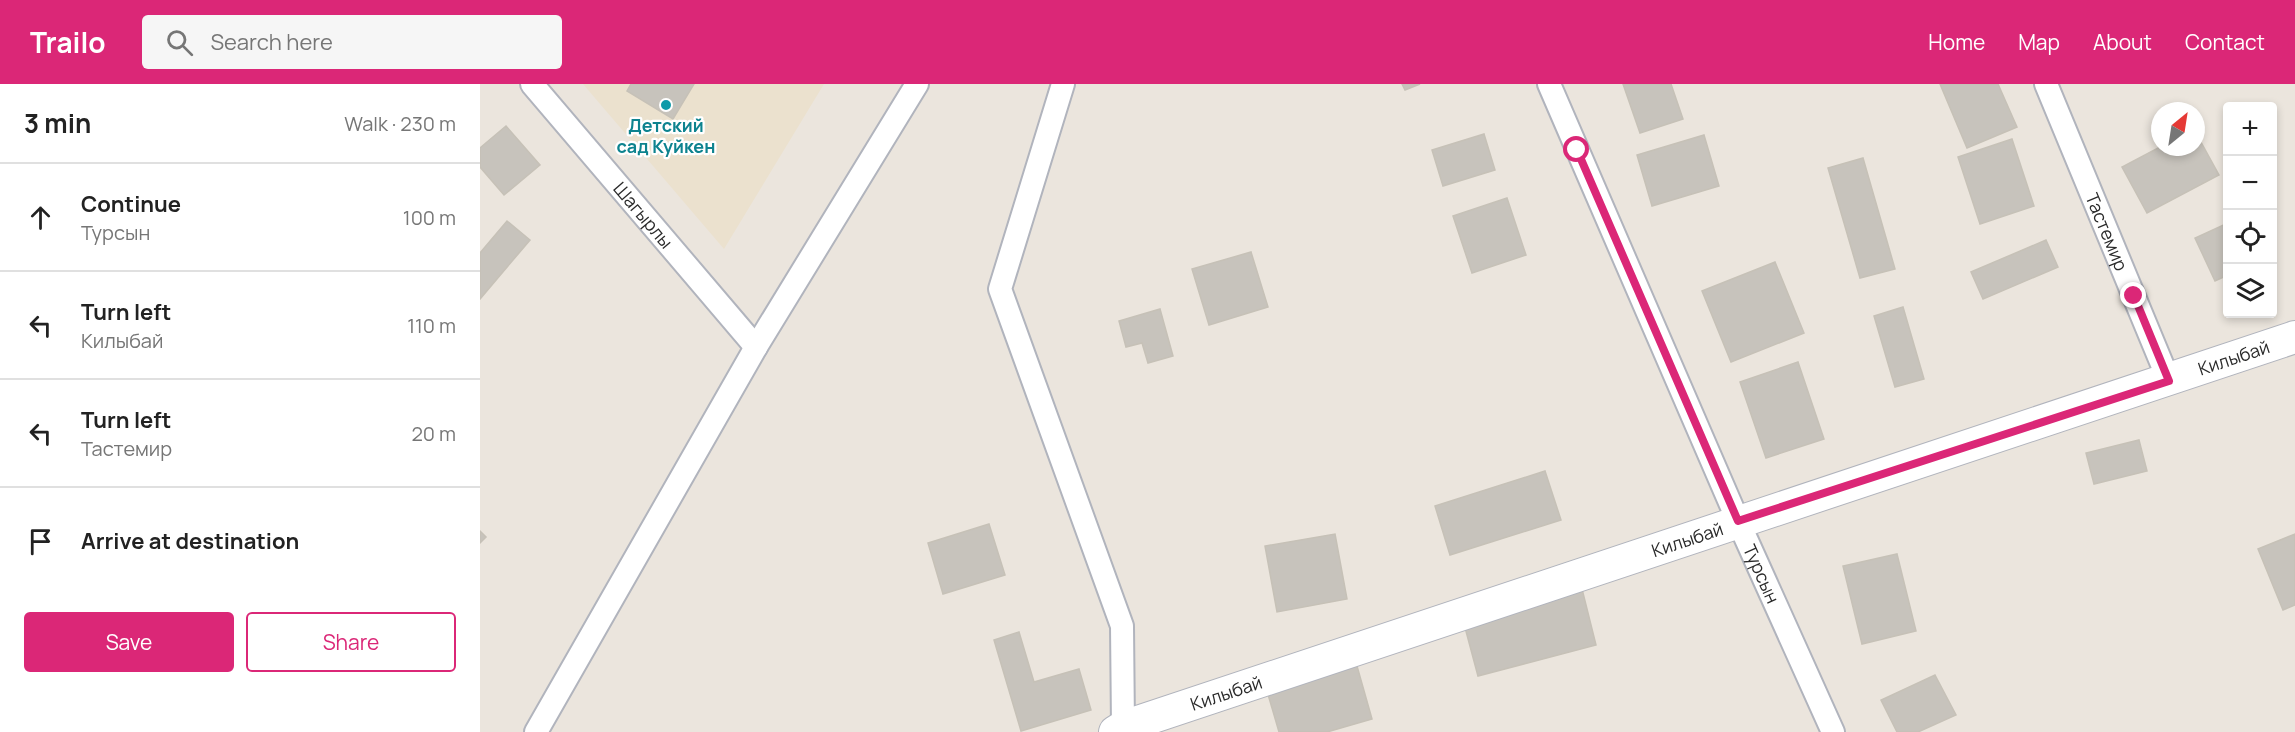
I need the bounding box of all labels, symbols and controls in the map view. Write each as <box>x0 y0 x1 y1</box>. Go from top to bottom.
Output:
search box <box>142 15 562 69</box>
text: Trailo <box>30 23 106 61</box>
icon: search <box>163 26 196 59</box>
text: Search here <box>211 27 333 57</box>
text: Home <box>1928 28 1985 56</box>
text: Map <box>2018 28 2060 56</box>
text: About <box>2093 28 2152 56</box>
text: Contact <box>2185 28 2265 56</box>
marker: Детский сад Куйкен <box>659 98 673 112</box>
north arrow <box>2151 102 2205 156</box>
map controls <box>2223 102 2277 318</box>
button: + <box>2223 102 2277 156</box>
text: 3 min <box>24 105 91 141</box>
text: Walk · 230 m <box>344 110 456 137</box>
place label: Детский сад Куйкен <box>617 113 715 158</box>
route start <box>1563 136 1589 162</box>
button: − <box>2223 156 2277 210</box>
street label: Шагырлы <box>609 177 679 253</box>
text: Continue <box>81 189 181 219</box>
street label: Тастемир <box>2080 189 2134 274</box>
icon: ahead <box>24 201 57 234</box>
text: 100 m <box>403 204 456 231</box>
button: locate <box>2223 210 2277 264</box>
text: Турсын <box>81 219 150 246</box>
button: layers <box>2223 264 2277 318</box>
route end <box>2120 282 2146 308</box>
text: Turn left <box>81 297 171 327</box>
icon: left <box>24 309 57 342</box>
text: 110 m <box>407 312 456 339</box>
text: Килыбай <box>81 327 163 354</box>
street label: Килыбай <box>2195 334 2273 380</box>
text: Turn left <box>81 405 171 435</box>
icon: left <box>24 417 57 450</box>
text: 20 m <box>411 420 456 447</box>
text: Тастемир <box>81 435 172 462</box>
street label: Килыбай <box>1648 516 1726 562</box>
icon: arrive <box>24 525 57 558</box>
text: Arrive at destination <box>81 526 299 556</box>
street label: Турсын <box>1738 540 1785 607</box>
button: Save <box>24 612 234 672</box>
button: Share <box>246 612 456 672</box>
street label: Килыбай <box>1187 670 1265 716</box>

